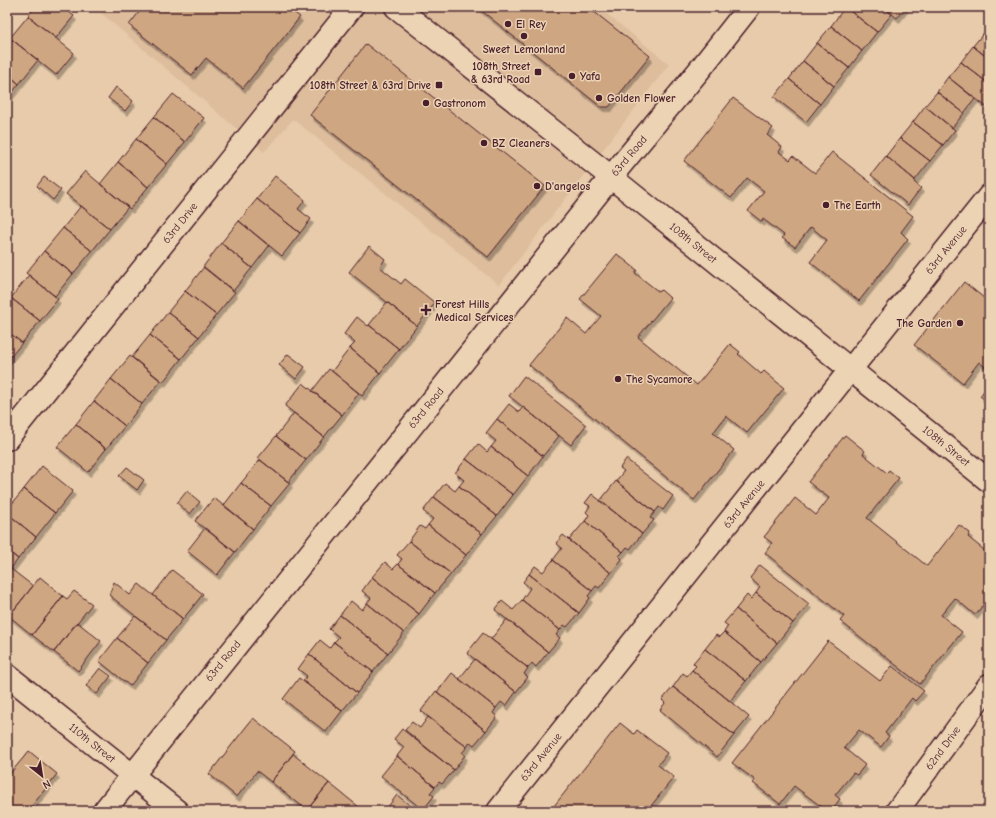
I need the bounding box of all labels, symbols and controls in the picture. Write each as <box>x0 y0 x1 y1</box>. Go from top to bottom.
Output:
place label: El Rey <box>516 18 546 31</box>
marker: El Rey <box>503 19 513 29</box>
marker: Sweet Lemonland <box>519 31 529 41</box>
place label: Sweet Lemonland <box>483 43 566 56</box>
place label: 108th Street & 63rd Road <box>471 60 530 86</box>
marker: 108th Street & 63rd Road <box>533 67 543 77</box>
place label: Yafa <box>580 70 600 83</box>
marker: Yafa <box>567 71 577 81</box>
place label: 108th Street & 63rd Drive <box>310 79 432 92</box>
marker: 108th Street & 63rd Drive <box>434 80 444 90</box>
place label: Golden Flower <box>607 92 676 105</box>
marker: Golden Flower <box>594 93 604 103</box>
place label: Gastronom <box>434 97 486 110</box>
marker: Gastronom <box>421 98 431 108</box>
street label: 63rd Road <box>608 133 650 179</box>
place label: BZ Cleaners <box>492 137 550 150</box>
marker: BZ Cleaners <box>479 138 489 148</box>
place label: D'angelos <box>545 180 590 193</box>
marker: D'angelos <box>532 181 542 191</box>
place label: The Earth <box>834 199 881 212</box>
street label: 63rd Drive <box>160 200 201 246</box>
marker: The Earth <box>821 200 831 210</box>
street label: 108th Street <box>667 220 720 267</box>
street label: 63rd Avenue <box>923 223 970 277</box>
place label: Forest Hills Medical Services <box>435 298 514 324</box>
marker: Forest Hills Medical Services <box>420 304 432 316</box>
place label: The Garden <box>897 317 952 330</box>
marker: The Garden <box>955 318 965 328</box>
place label: The Sycamore <box>626 373 693 386</box>
marker: The Sycamore <box>613 374 623 384</box>
street label: 63rd Road <box>406 385 447 431</box>
street label: 108th Street <box>920 423 973 470</box>
street label: 63rd Avenue <box>721 477 768 531</box>
street label: 63rd Road <box>203 638 244 684</box>
street label: 110th Street <box>66 720 118 766</box>
street label: 62nd Drive <box>923 723 964 772</box>
street label: 63rd Avenue <box>518 730 565 784</box>
north arrow <box>22 756 62 796</box>
text: N <box>40 777 53 792</box>

